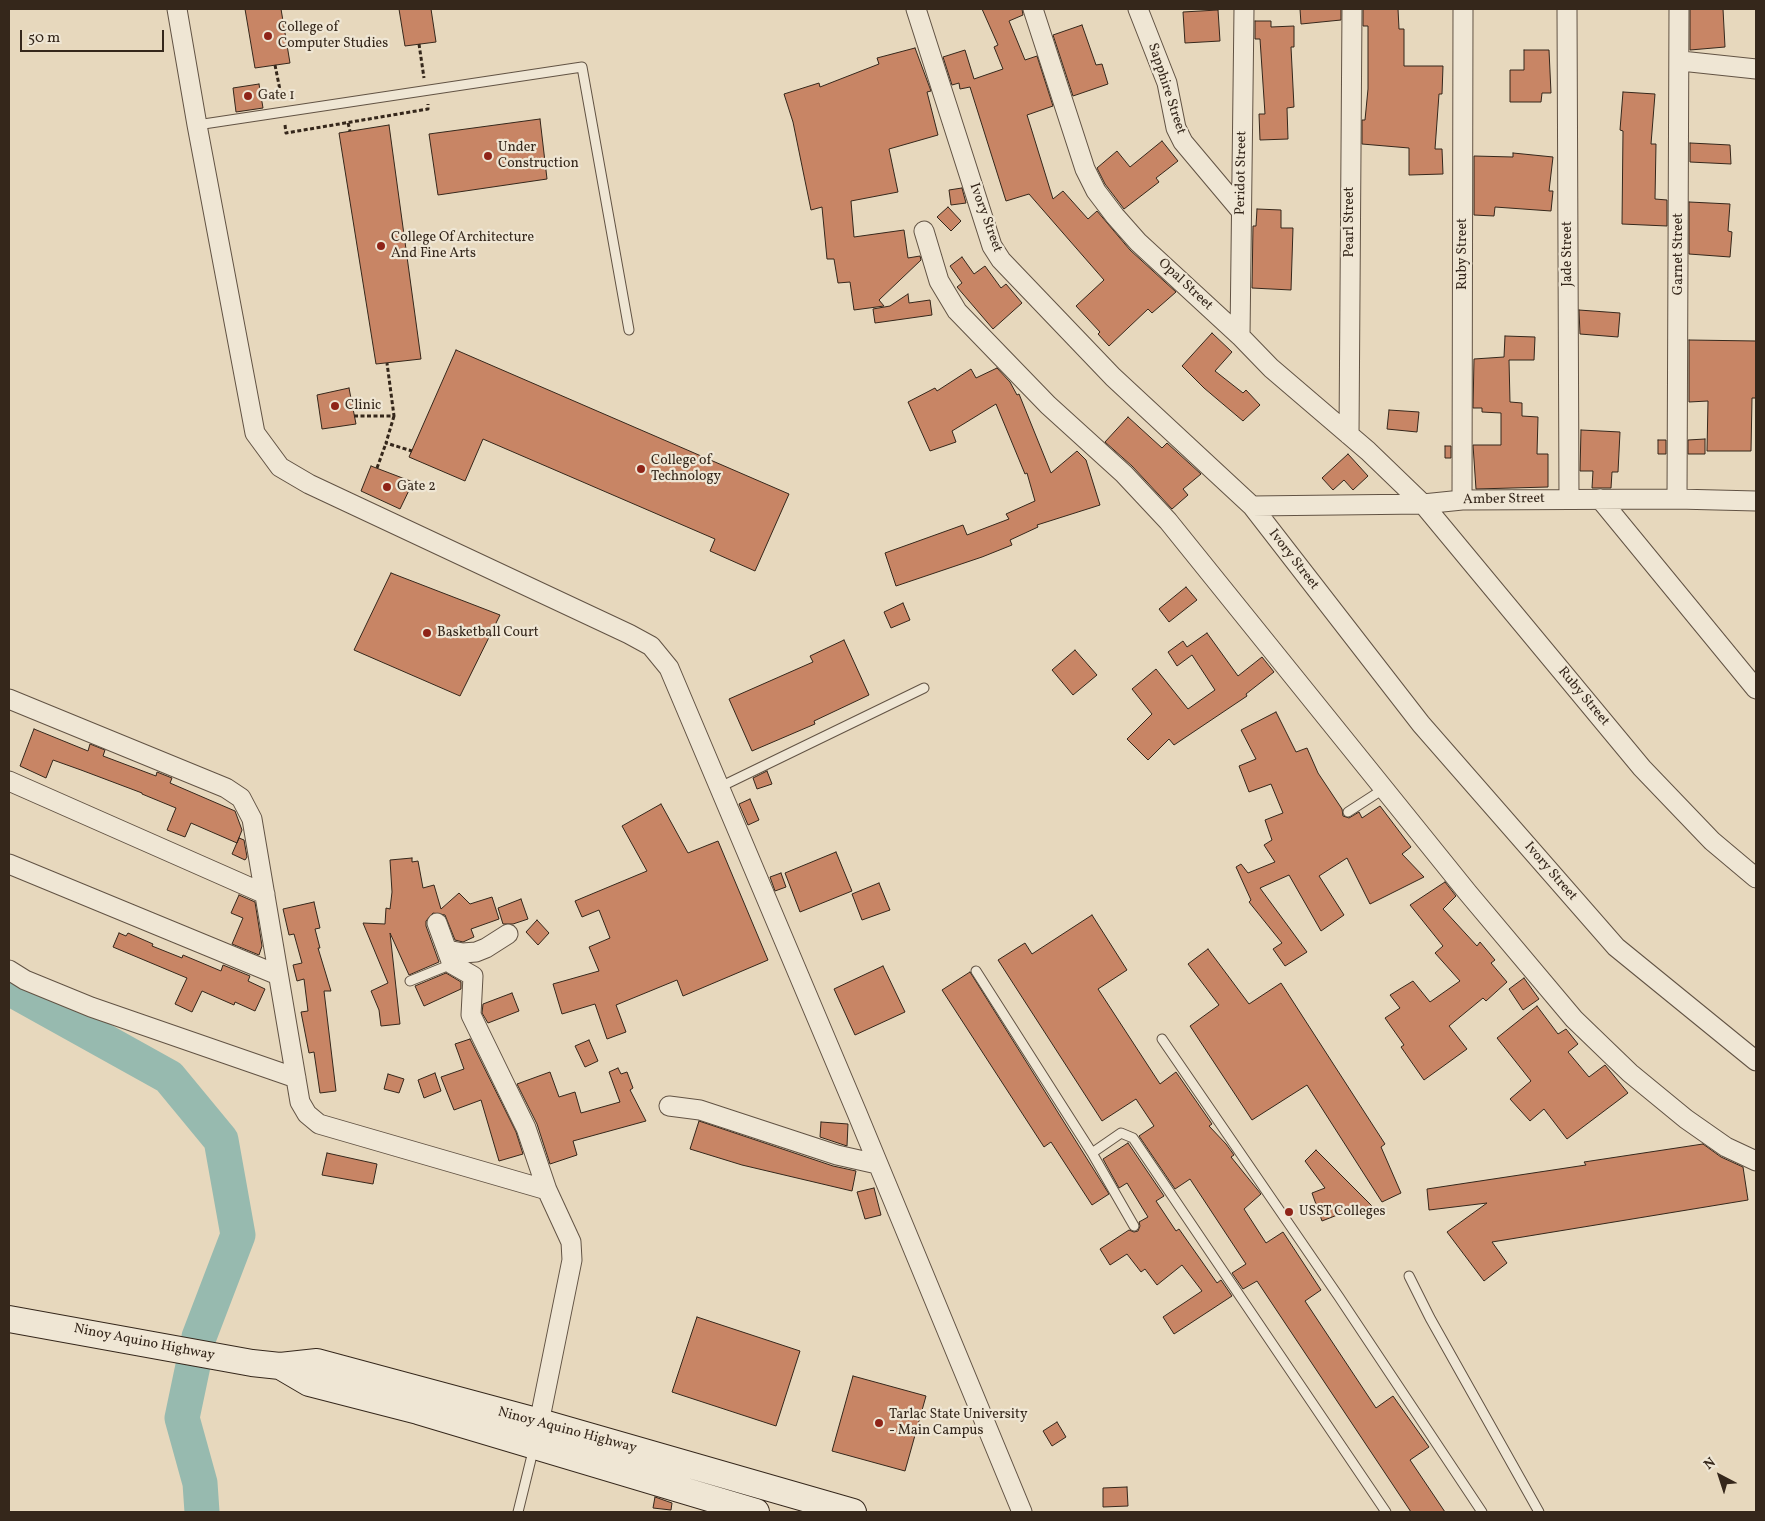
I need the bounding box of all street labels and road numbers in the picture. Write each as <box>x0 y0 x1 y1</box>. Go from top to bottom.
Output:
street label: Sapphire Street <box>1143 41 1189 137</box>
street label: Peridot Street <box>1233 131 1251 215</box>
street label: Ivory Street <box>965 181 1005 255</box>
street label: Pearl Street <box>1342 186 1358 258</box>
street label: Garnet Street <box>1671 213 1687 295</box>
street label: Ruby Street <box>1455 218 1471 290</box>
street label: Jade Street <box>1560 221 1576 287</box>
street label: Opal Street <box>1154 255 1216 315</box>
street label: Amber Street <box>1463 491 1545 509</box>
street label: Ivory Street <box>1264 526 1322 594</box>
street label: Ruby Street <box>1553 664 1613 730</box>
street label: Ivory Street <box>1520 839 1580 905</box>
street label: Ninoy Aquino Highway <box>72 1321 216 1365</box>
street label: Ninoy Aquino Highway <box>496 1404 638 1458</box>

